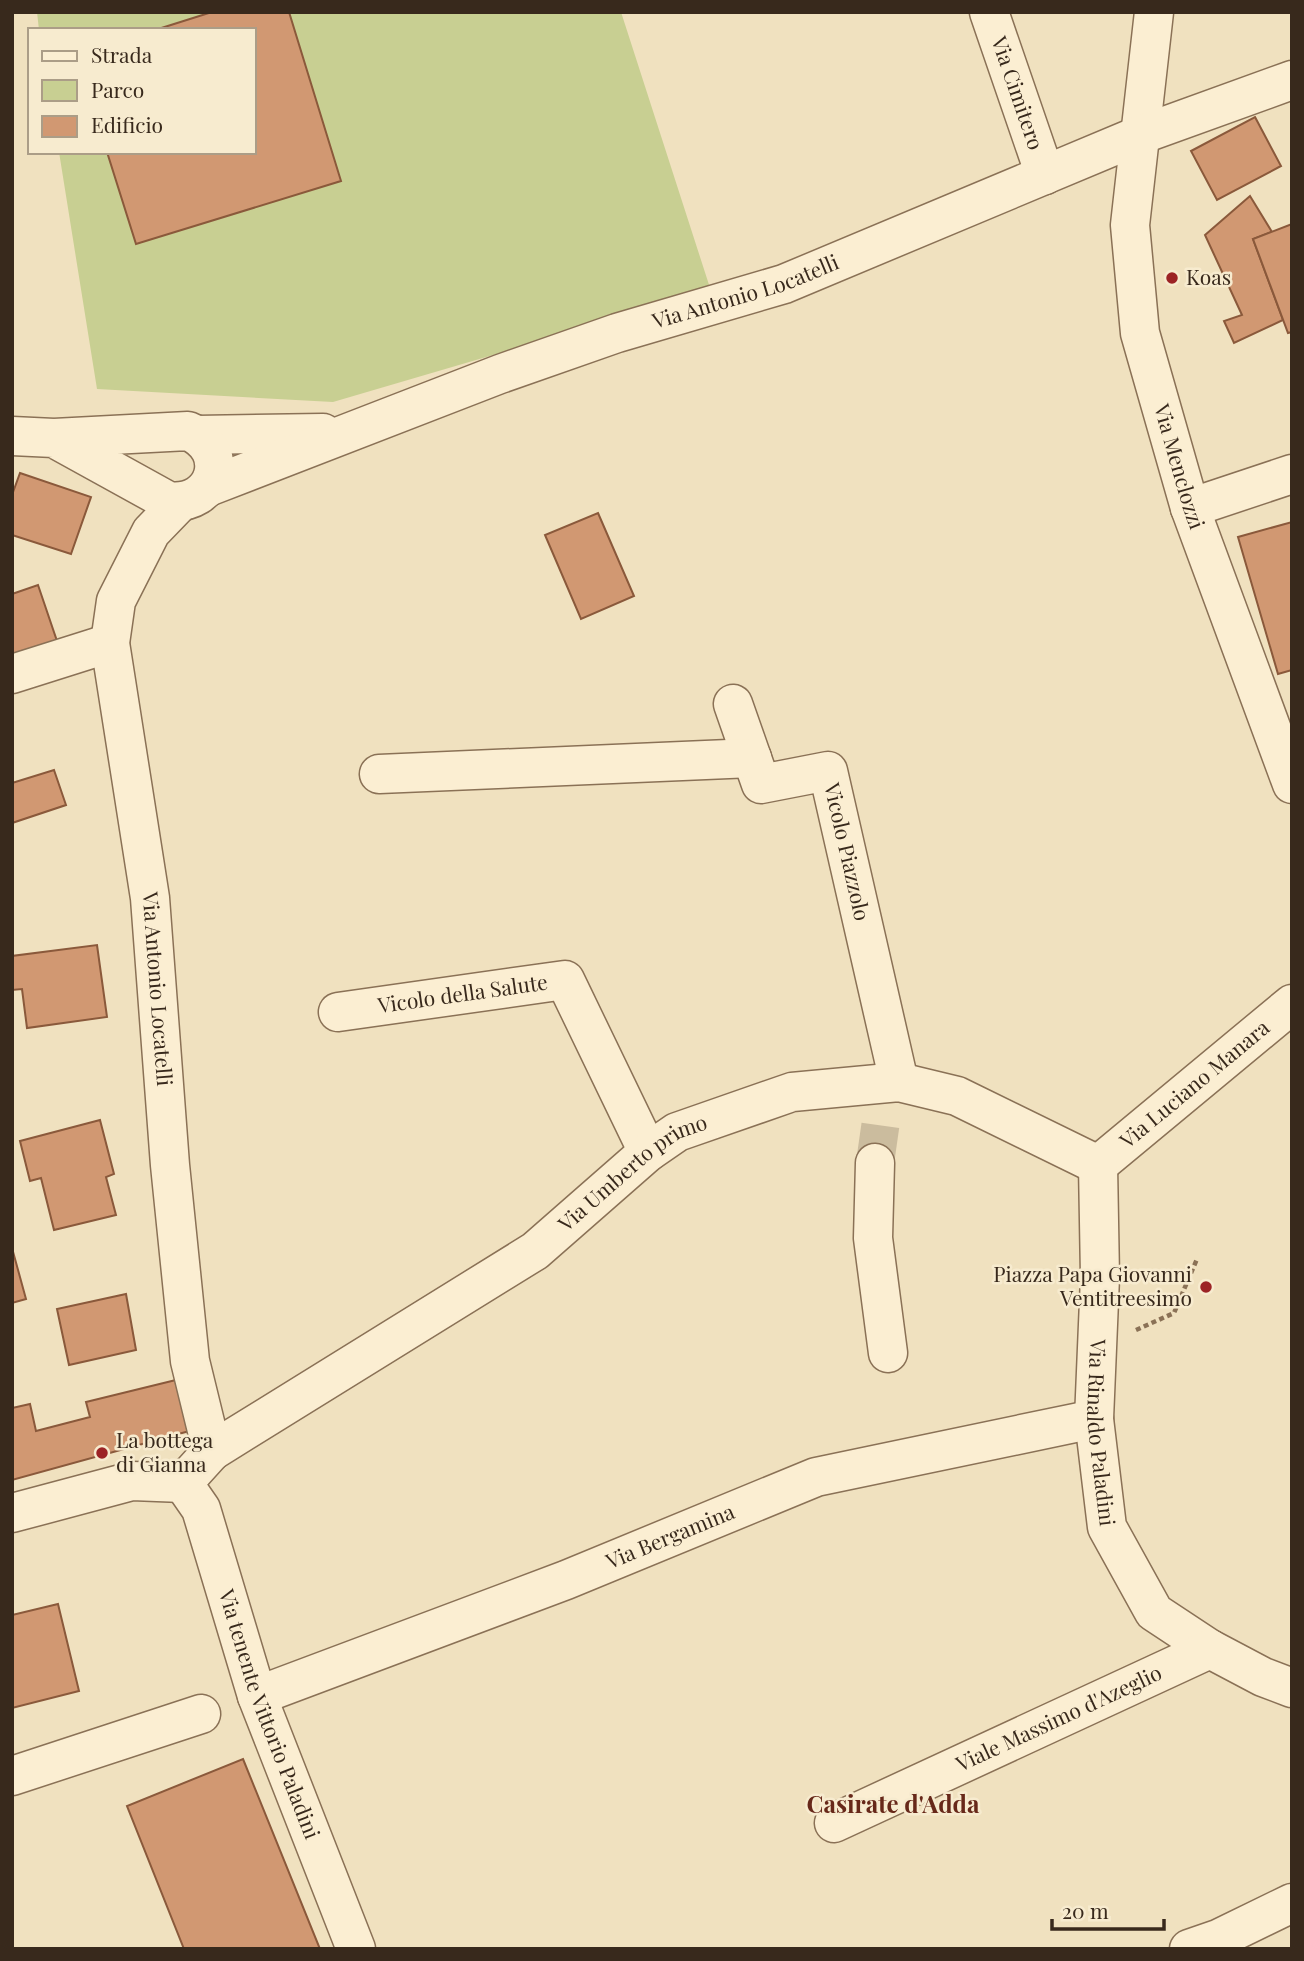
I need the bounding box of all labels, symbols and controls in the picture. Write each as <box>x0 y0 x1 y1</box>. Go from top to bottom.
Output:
legend <box>28 28 256 154</box>
street label: Via Cimitero <box>986 31 1051 153</box>
text: Strada <box>91 40 153 68</box>
text: Parco <box>91 75 144 103</box>
text: Edificio <box>91 110 163 138</box>
street label: Via Antonio Locatelli <box>648 247 842 334</box>
place label: Koas <box>1186 262 1231 290</box>
marker: Koas <box>1164 270 1180 286</box>
street label: Via Menclozzi <box>1149 399 1213 533</box>
street label: Vicolo Piazzolo <box>819 779 878 923</box>
street label: Via Antonio Locatelli <box>138 890 180 1087</box>
street label: Vicolo della Salute <box>375 967 549 1018</box>
street label: Via Luciano Manara <box>1112 1012 1275 1154</box>
street label: Via Umberto primo <box>551 1107 710 1237</box>
place label: Piazza Papa Giovanni Ventitreesimo <box>993 1259 1192 1311</box>
marker: Piazza Papa Giovanni Ventitreesimo <box>1198 1279 1214 1295</box>
street label: Via Rinaldo Paladini <box>1082 1337 1123 1527</box>
place label: La bottega di Gianna <box>116 1425 214 1477</box>
marker: La bottega di Gianna <box>94 1445 110 1461</box>
street label: Via Bergamina <box>600 1496 739 1574</box>
street label: Via tenente Vittorio Paladini <box>214 1585 328 1843</box>
street label: Viale Massimo d'Azeglio <box>950 1657 1166 1777</box>
district label: Casirate d'Adda <box>807 1787 980 1819</box>
scale bar <box>1052 1888 1164 1932</box>
text: 20 m <box>1062 1896 1109 1924</box>

